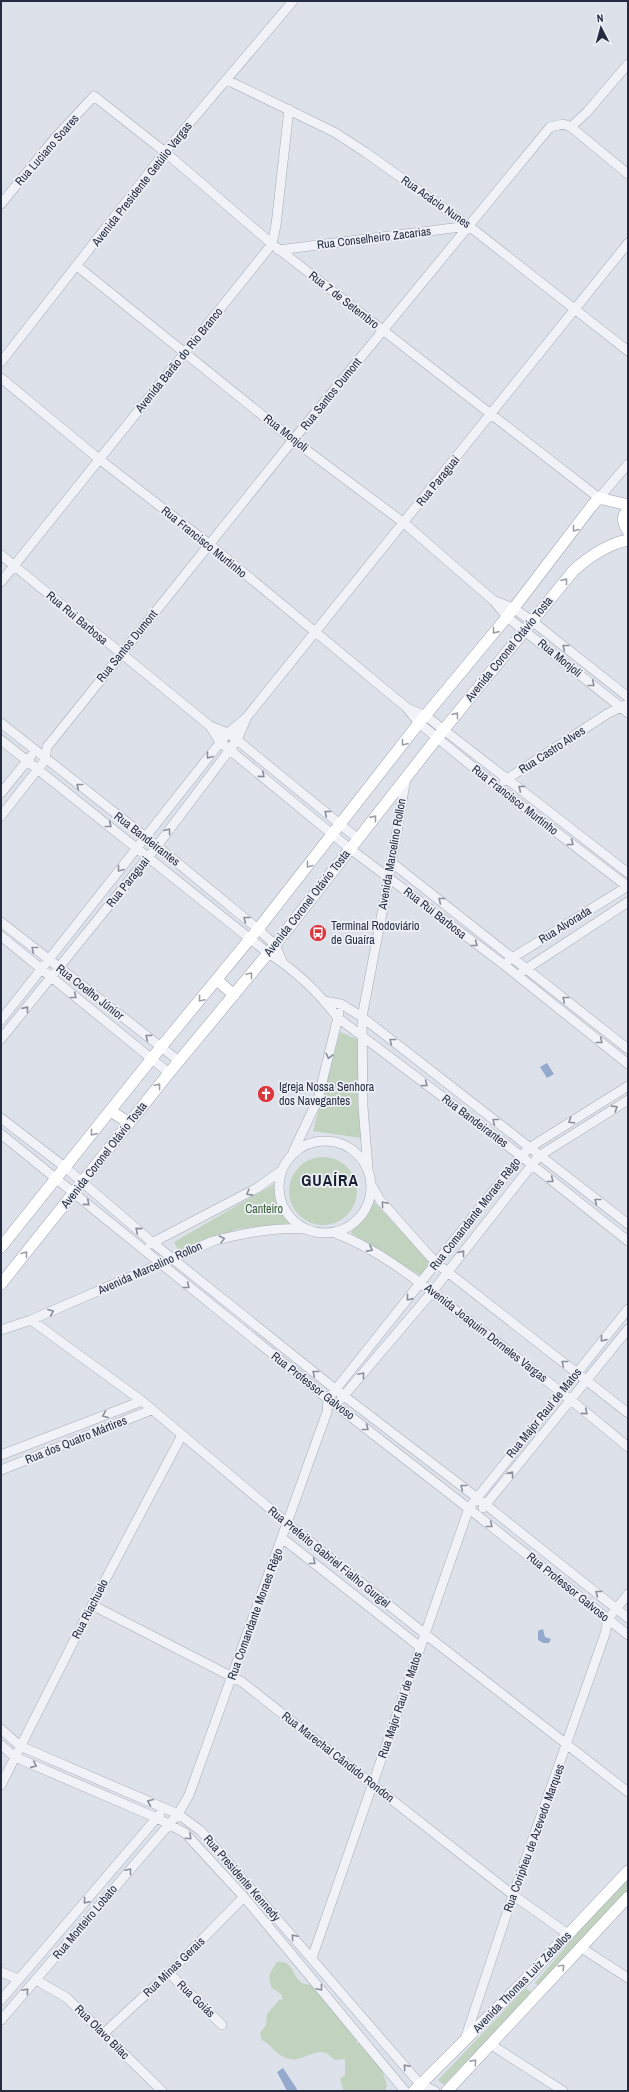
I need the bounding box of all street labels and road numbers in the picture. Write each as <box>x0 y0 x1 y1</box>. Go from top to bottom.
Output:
street label: Rua Luciano Soares <box>12 111 83 189</box>
street label: Avenida Presidente Getúlio Vargas <box>88 118 196 250</box>
street label: Rua Acácio Nunes <box>398 172 474 232</box>
street label: Rua Conselheiro Zacarias <box>316 223 432 253</box>
street label: Rua 7 de Setembro <box>305 267 383 333</box>
street label: Avenida Barão do Rio Branco <box>131 304 226 417</box>
street label: Rua Santos Dumont <box>297 354 365 433</box>
street label: Rua Monjoli <box>260 411 312 455</box>
street label: Rua Paraguai <box>413 452 463 510</box>
street label: Rua Francisco Murtinho <box>158 503 250 581</box>
street label: Rua Rui Barbosa <box>43 588 111 649</box>
street label: Avenida Coronel Otávio Tosta <box>461 593 557 706</box>
street label: Rua Santos Dumont <box>93 606 161 685</box>
street label: Rua Monjoli <box>535 635 585 681</box>
street label: Rua Castro Alves <box>516 723 588 777</box>
street label: Rua Francisco Murtinho <box>468 761 562 839</box>
street label: Avenida Marcelino Rollon <box>374 797 410 912</box>
street label: Rua Bandeirantes <box>111 808 183 870</box>
street label: Avenida Coronel Otávio Tosta <box>260 846 354 960</box>
street label: Rua Paraguai <box>103 853 153 911</box>
street label: Rua Rui Barbosa <box>400 883 470 943</box>
street label: Rua Alvorada <box>536 902 595 947</box>
street label: Rua Coelho Júnior <box>53 960 128 1024</box>
street label: Rua Bandeirantes <box>439 1091 512 1151</box>
street label: Avenida Coronel Otávio Tosta <box>57 1098 151 1212</box>
street label: Rua Comandante Moraes Rêgo <box>426 1154 524 1274</box>
street label: Avenida Marcelino Rollon <box>94 1238 205 1299</box>
street label: Avenida Joaquim Dorneles Vargas <box>421 1279 551 1386</box>
street label: Rua Professor Galvoso <box>268 1348 358 1424</box>
street label: Rua Major Raul de Matos <box>503 1365 585 1461</box>
street label: Rua dos Quatro Mártires <box>23 1412 129 1468</box>
street label: Rua Prefeito Gabriel Fialho Gurgel <box>265 1503 393 1611</box>
street label: Rua Comandante Moraes Rêgo <box>224 1546 286 1682</box>
street label: Rua Professor Galvoso <box>523 1549 613 1625</box>
street label: Rua Riachuelo <box>68 1576 112 1642</box>
street label: Rua Major Raul de Matos <box>374 1650 426 1760</box>
street label: Rua Marechal Cândido Rondon <box>279 1708 397 1806</box>
street label: Rua Coripheu de Azevedo Marques <box>500 1762 568 1914</box>
street label: Rua Presidente Kennedy <box>200 1831 284 1925</box>
street label: Rua Monteiro Lobato <box>49 1881 121 1963</box>
street label: Avenida Thomas Luiz Zeballos <box>469 1928 575 2037</box>
street label: Rua Minas Gerais <box>140 1933 208 2000</box>
street label: Rua Goiás <box>174 1977 219 2021</box>
street label: Rua Olavo Bilac <box>71 2001 133 2063</box>

